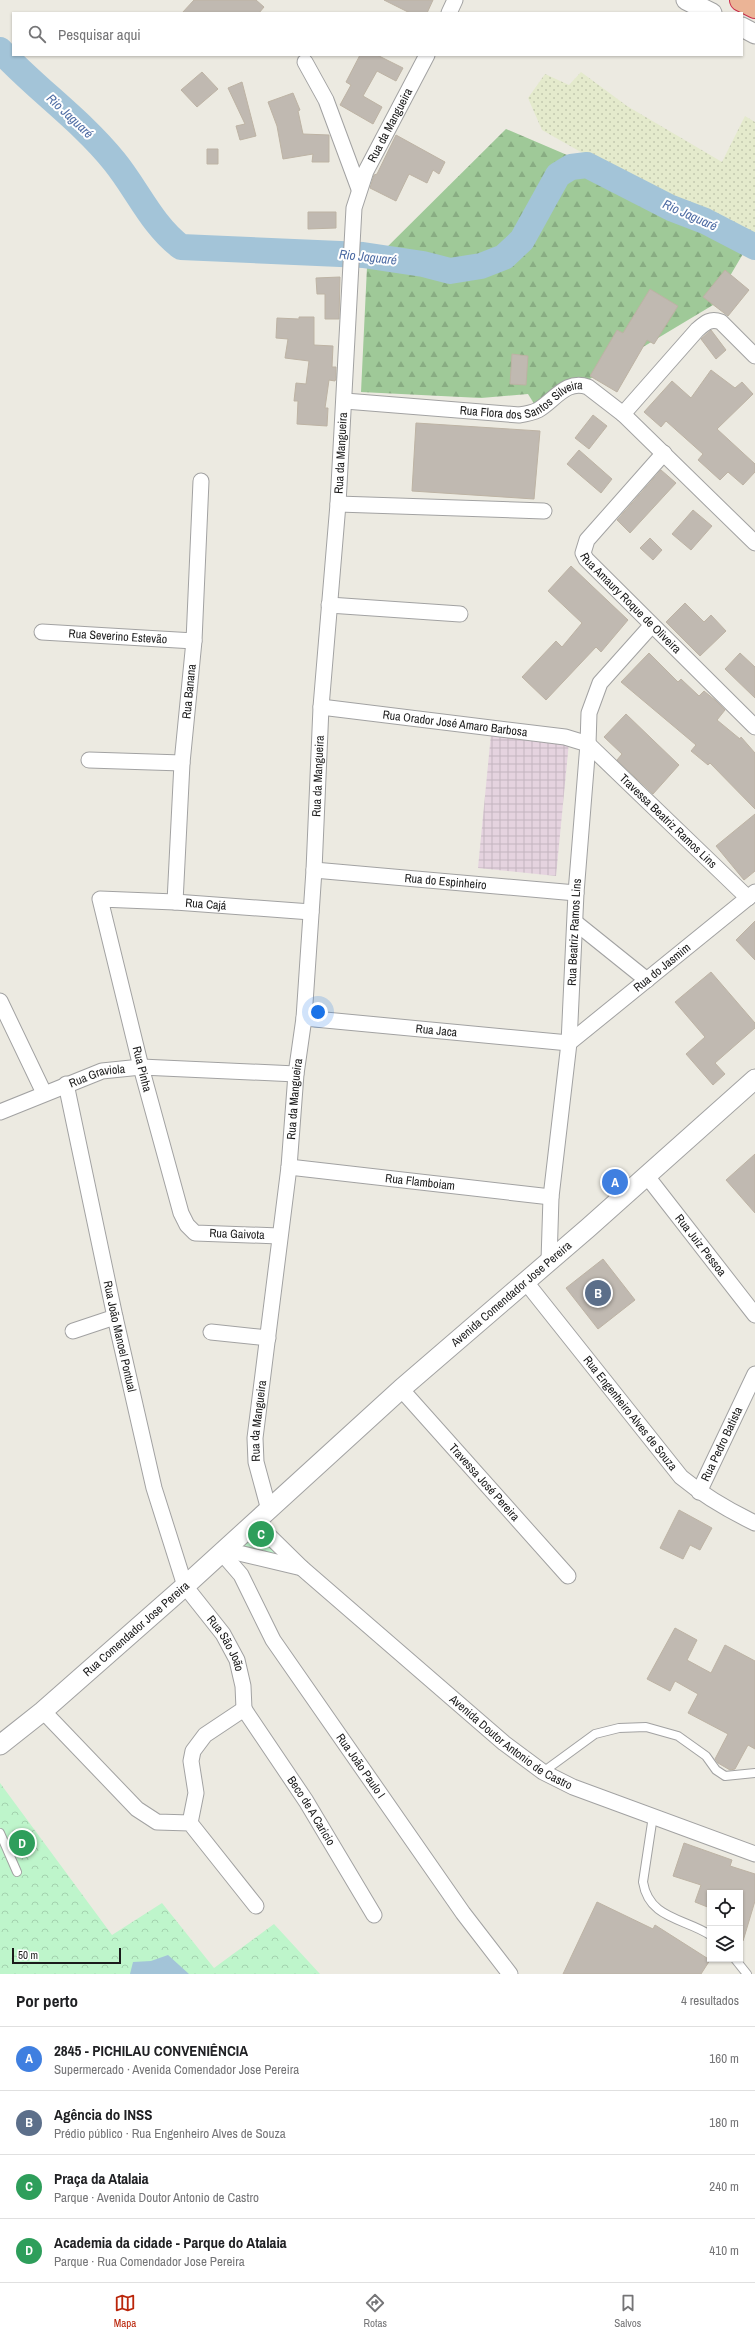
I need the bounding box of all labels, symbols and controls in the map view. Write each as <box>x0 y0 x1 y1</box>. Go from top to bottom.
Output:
search box <box>12 12 743 56</box>
icon: search <box>26 23 48 45</box>
text: Pesquisar aqui <box>58 24 141 45</box>
street label: Rua da Mangueira <box>364 85 416 165</box>
water label: Rio Jaguaré <box>43 90 97 142</box>
water label: Rio Jaguaré <box>660 195 720 235</box>
water label: Rio Jaguaré <box>338 246 398 268</box>
street label: Rua Flora dos Santos Silveira <box>459 377 584 423</box>
street label: Rua da Mangueira <box>331 411 351 494</box>
street label: Rua Amaury Roque de Oliveira <box>576 550 685 657</box>
street label: Rua Severino Estevão <box>68 626 168 647</box>
street label: Rua Banana <box>178 663 200 720</box>
street label: Rua Orador José Amaro Barbosa <box>382 707 529 740</box>
street label: Rua da Mangueira <box>308 734 328 817</box>
street label: Travessa Beatriz Ramos Lins <box>616 770 720 872</box>
street label: Rua do Espinheiro <box>404 870 487 893</box>
street label: Rua Beatriz Ramos Lins <box>564 878 585 986</box>
street label: Rua Cajá <box>185 895 227 914</box>
street label: Rua do Jasmim <box>630 940 694 995</box>
your location <box>308 1002 328 1022</box>
street label: Rua Jaca <box>415 1021 458 1040</box>
street label: Rua Pinha <box>129 1044 156 1094</box>
street label: Rua da Mangueira <box>283 1057 306 1140</box>
street label: Rua Graviola <box>67 1061 126 1091</box>
pin: A <box>602 1167 628 1197</box>
street label: Rua Flamboiam <box>384 1170 456 1194</box>
street label: Rua Juiz Pessoa <box>671 1211 730 1280</box>
street label: Rua Gaivota <box>209 1225 265 1243</box>
street label: Avenida Comendador Jose Pereira <box>447 1237 576 1351</box>
pin: B <box>585 1278 611 1308</box>
street label: Rua João Manoel Pontual <box>100 1279 140 1394</box>
street label: Rua Engenheiro Alves de Souza <box>580 1352 681 1474</box>
street label: Rua da Mangueira <box>247 1379 270 1462</box>
street label: Rua Pedro Batista <box>697 1404 746 1484</box>
street label: Travessa José Pereira <box>445 1440 523 1525</box>
pin: C <box>248 1519 274 1549</box>
street label: Rua Comendador Jose Pereira <box>80 1578 193 1680</box>
street label: Rua São João <box>203 1612 247 1673</box>
street label: Avenida Doutor Antonio de Castro <box>445 1691 575 1793</box>
street label: Rua João Paulo I <box>332 1730 389 1802</box>
street label: Beco de A Caricio <box>283 1773 339 1848</box>
pin: D <box>9 1828 35 1858</box>
map controls <box>707 1890 743 1962</box>
button: locate <box>707 1890 743 1926</box>
button: layers <box>707 1926 743 1962</box>
scale bar <box>12 1946 121 1965</box>
text: 50 m <box>18 1948 38 1962</box>
text: Por perto <box>16 1989 78 2012</box>
text: 4 resultados <box>681 1992 739 2009</box>
text: 2845 - PICHILAU CONVENIÊNCIA <box>54 2040 248 2061</box>
text: A <box>25 2050 33 2067</box>
text: 160 m <box>709 2050 739 2067</box>
text: Supermercado · Avenida Comendador Jose Pereira <box>54 2061 299 2078</box>
text: Agência do INSS <box>54 2104 152 2125</box>
text: B <box>25 2114 33 2131</box>
text: 180 m <box>709 2114 739 2131</box>
text: Prédio público · Rua Engenheiro Alves de Souza <box>54 2125 286 2142</box>
text: Praça da Atalaia <box>54 2168 149 2189</box>
text: C <box>25 2178 33 2195</box>
text: 240 m <box>709 2178 739 2195</box>
text: Parque · Avenida Doutor Antonio de Castro <box>54 2189 259 2206</box>
text: Academia da cidade - Parque do Atalaia <box>54 2232 287 2253</box>
text: D <box>25 2242 33 2259</box>
text: 410 m <box>709 2242 739 2259</box>
text: Parque · Rua Comendador Jose Pereira <box>54 2253 245 2270</box>
tab: Mapa <box>114 2292 136 2330</box>
tab: Rotas <box>363 2292 387 2330</box>
tab: Salvos <box>614 2292 641 2330</box>

